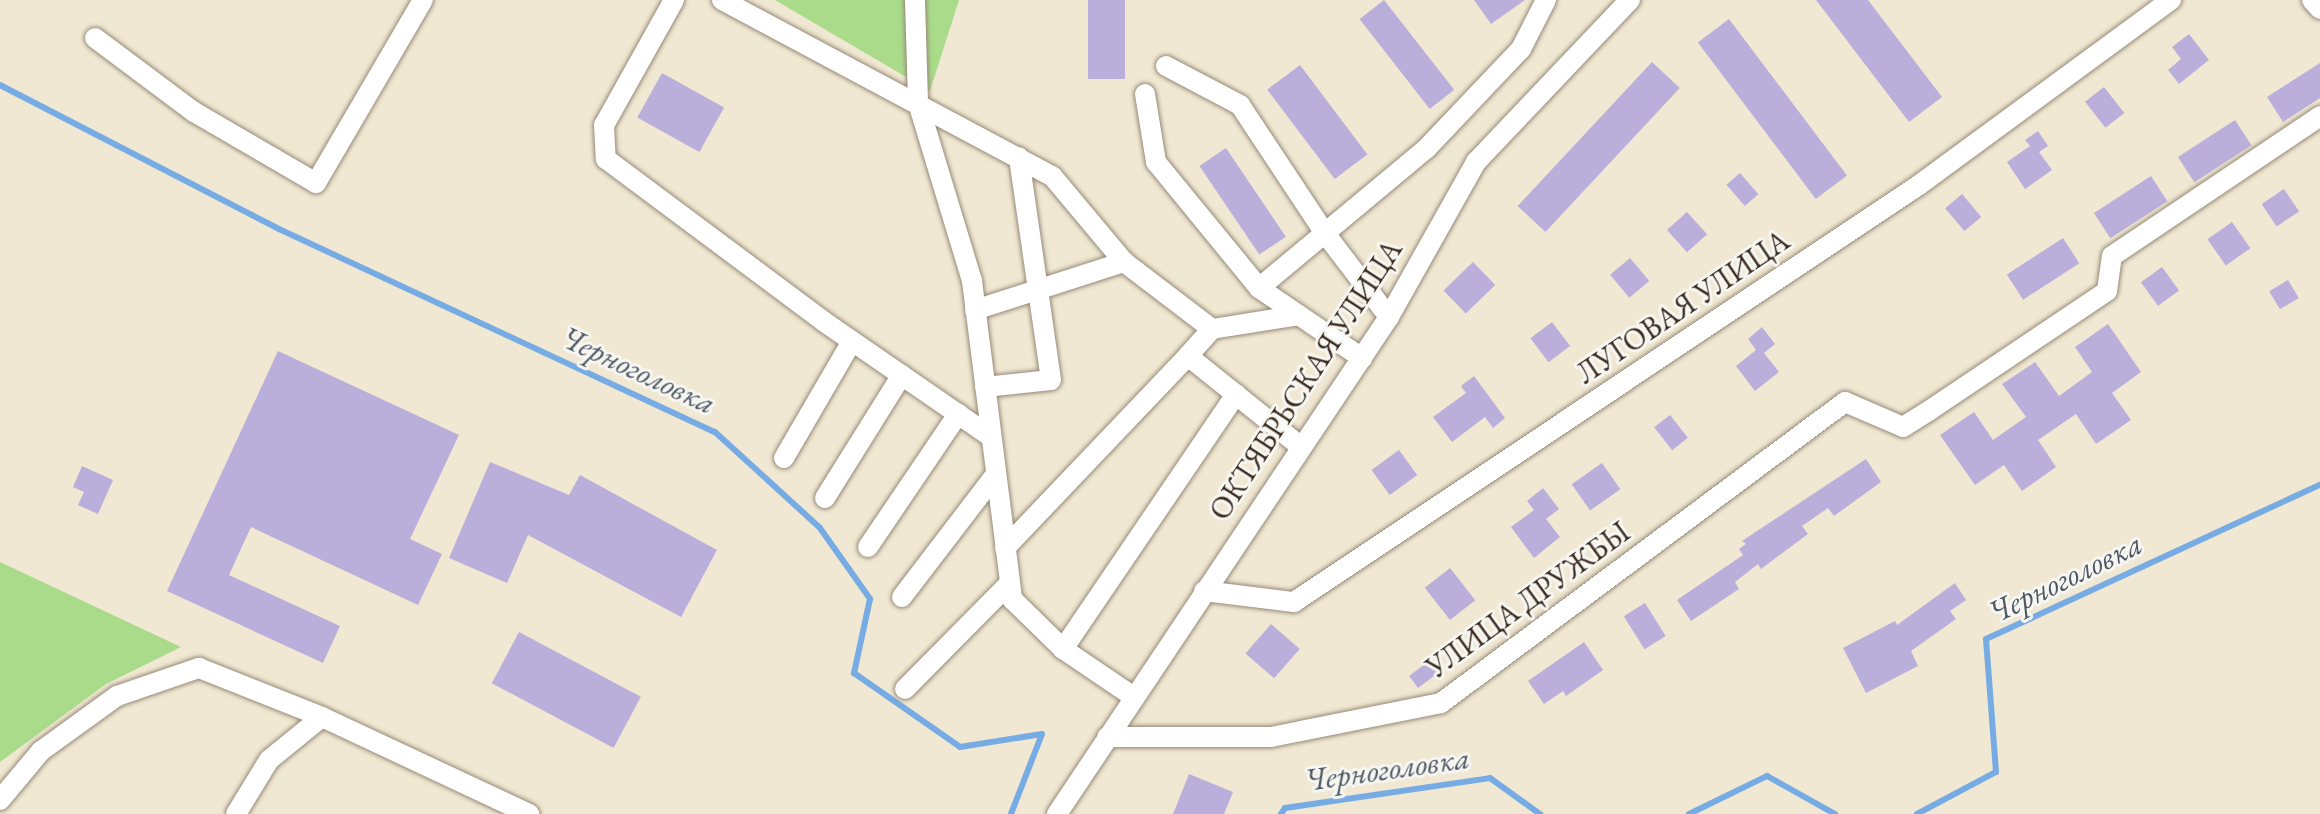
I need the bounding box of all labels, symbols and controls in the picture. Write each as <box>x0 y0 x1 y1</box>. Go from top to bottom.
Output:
street label: ЛУГОВАЯ УЛИЦА <box>1570 222 1796 392</box>
street label: ОКТЯБРЬСКАЯ УЛИЦА <box>1202 233 1410 527</box>
water label: Черноголовка <box>554 317 722 423</box>
street label: УЛИЦА ДРУЖБЫ <box>1419 514 1637 686</box>
water label: Черноголовка <box>1982 524 2148 632</box>
water label: Черноголовка <box>1302 738 1472 800</box>

